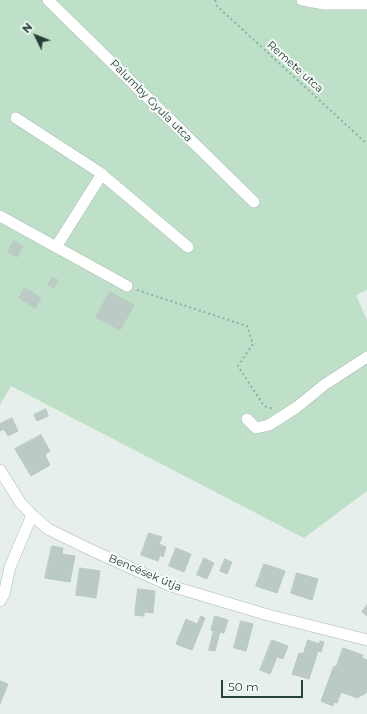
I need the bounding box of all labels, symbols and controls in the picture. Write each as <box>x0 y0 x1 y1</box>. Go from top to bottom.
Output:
north arrow <box>16 16 56 56</box>
text: N <box>19 20 35 36</box>
street label: Remete utca <box>264 38 326 96</box>
street label: Palumby Gyula utca <box>107 57 195 145</box>
street label: Bencések útja <box>107 552 183 594</box>
scale bar <box>223 672 305 698</box>
text: 50 m <box>228 679 259 694</box>

